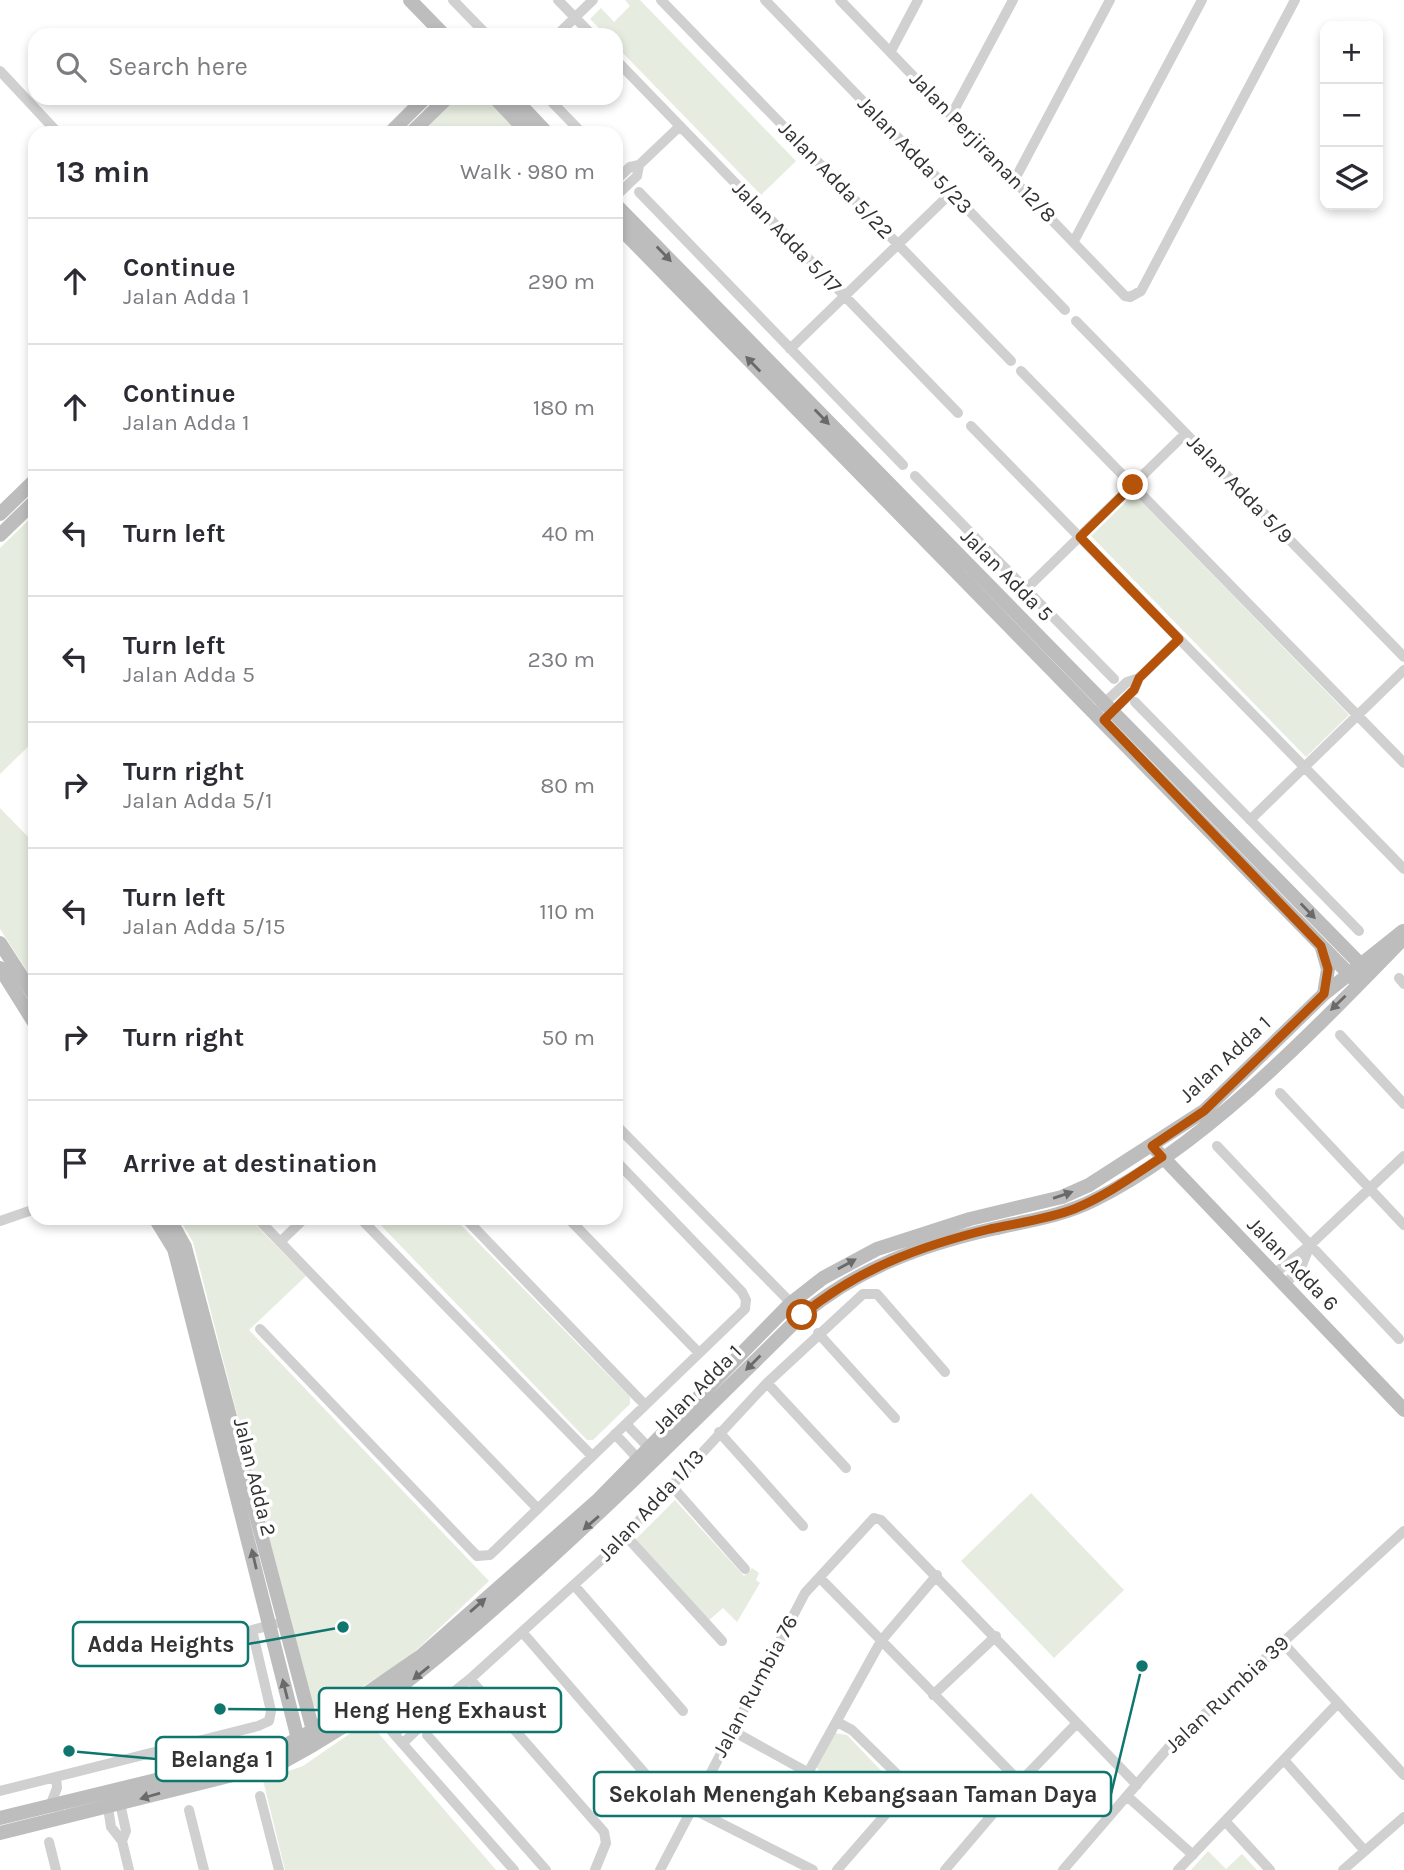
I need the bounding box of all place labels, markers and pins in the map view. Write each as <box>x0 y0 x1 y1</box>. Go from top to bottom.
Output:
callout: Adda Heights <box>73 1622 248 1666</box>
callout: Heng Heng Exhaust <box>319 1688 561 1732</box>
callout: Belanga 1 <box>156 1737 287 1781</box>
callout: Sekolah Menengah Kebangsaan Taman Daya <box>594 1772 1111 1816</box>

